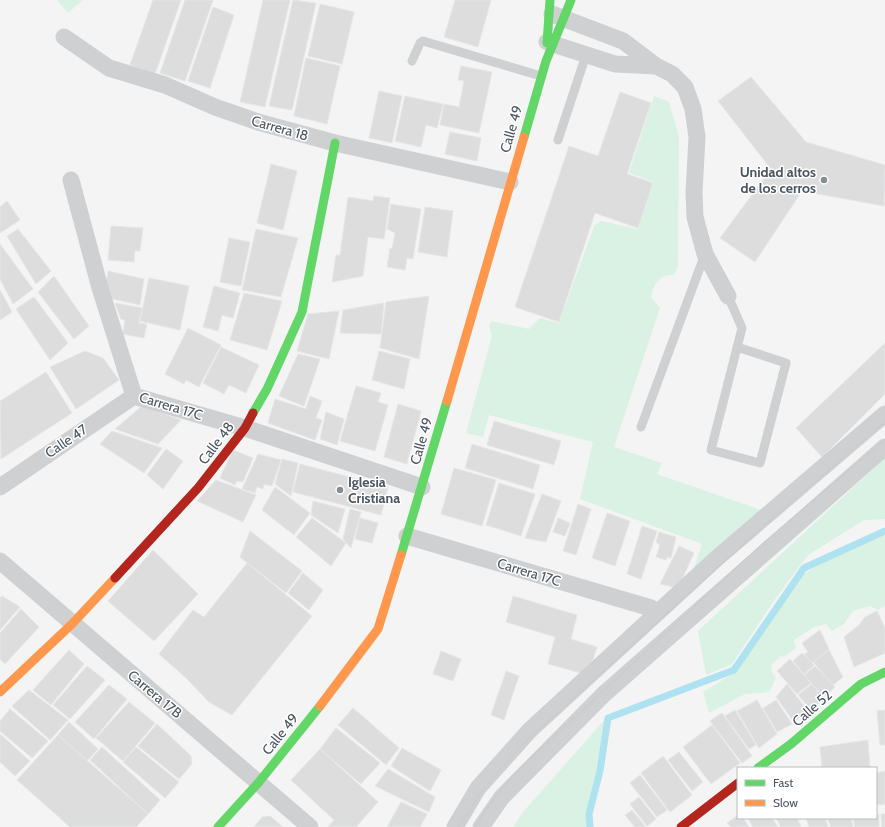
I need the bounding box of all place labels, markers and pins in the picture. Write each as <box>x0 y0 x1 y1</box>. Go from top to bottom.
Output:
place label: Unidad altos de los cerros <box>740 163 816 197</box>
marker: Unidad altos de los cerros <box>819 175 829 185</box>
place label: Iglesia Cristiana <box>348 473 400 507</box>
marker: Iglesia Cristiana <box>335 485 345 495</box>

